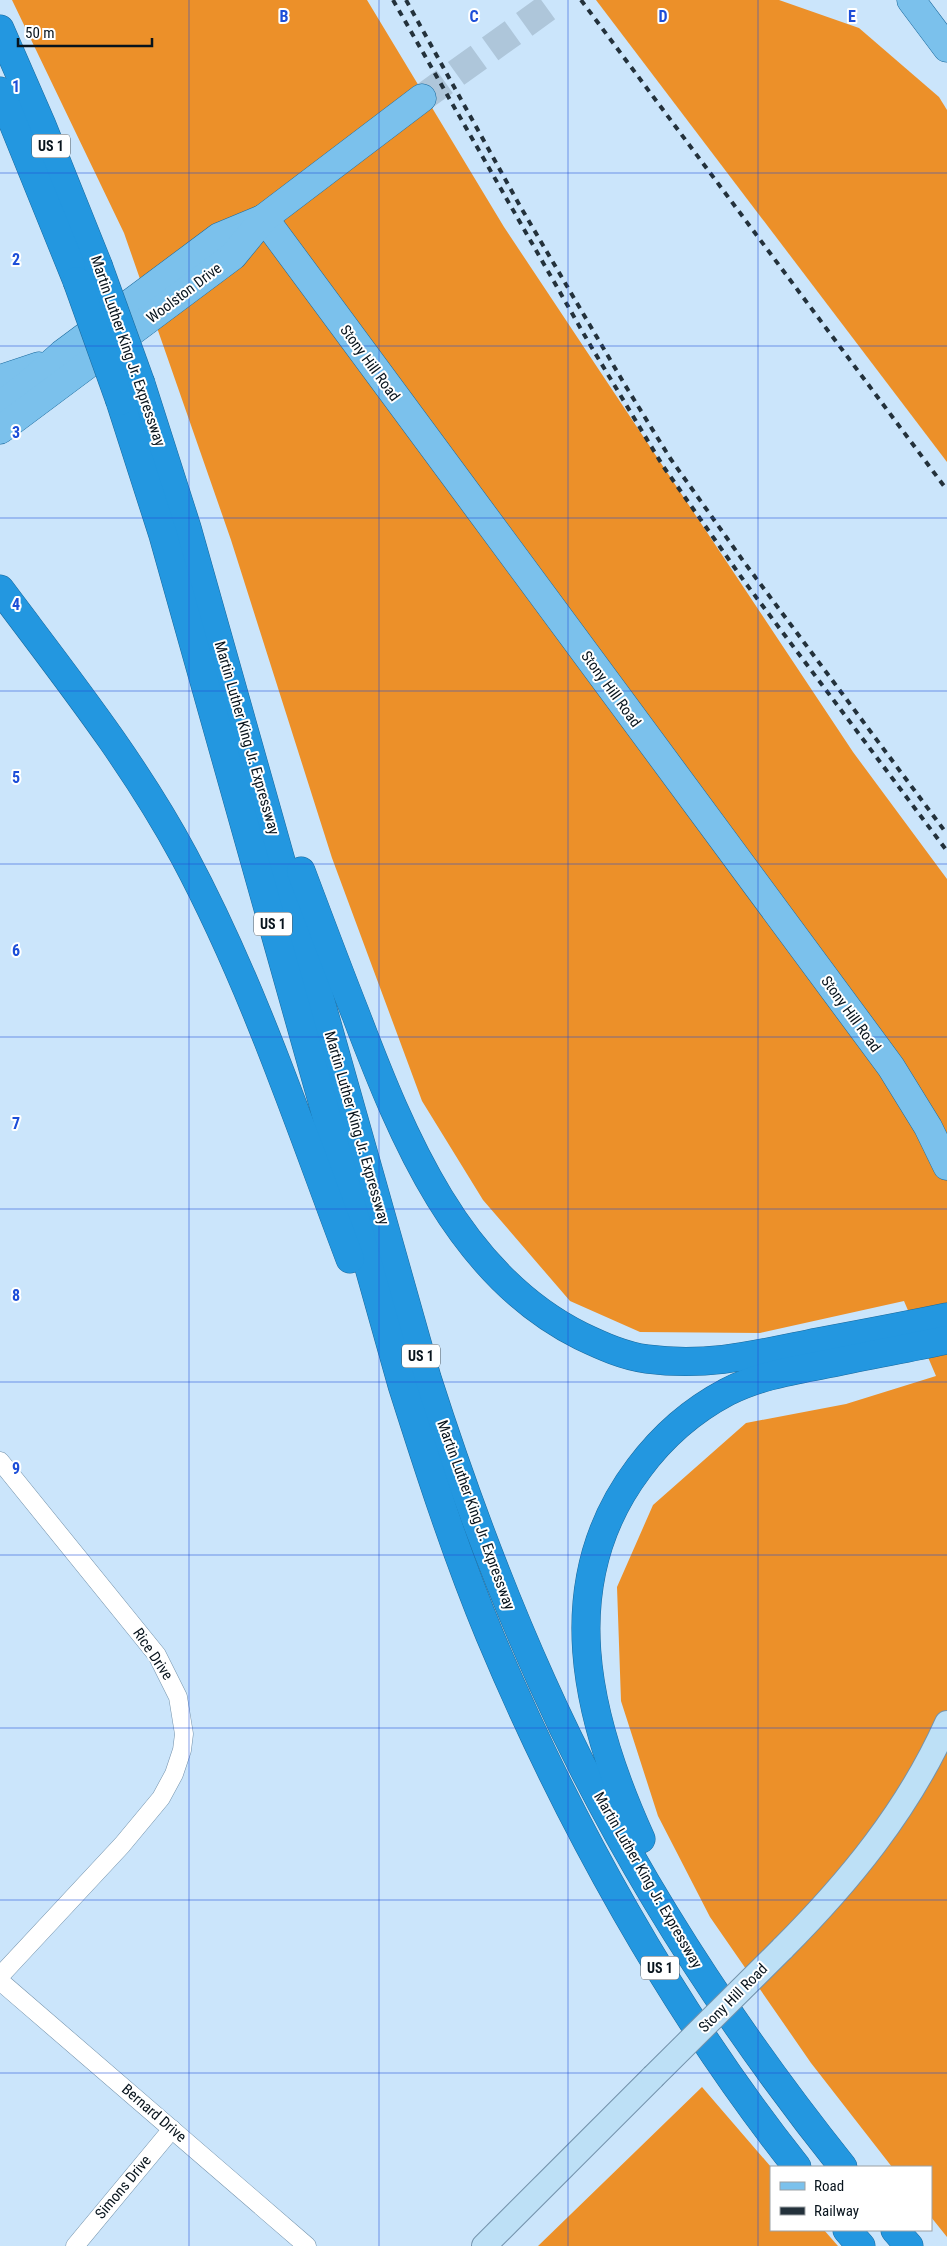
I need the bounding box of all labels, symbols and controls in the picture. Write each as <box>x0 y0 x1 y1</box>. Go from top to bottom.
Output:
text: B <box>280 7 289 26</box>
text: C <box>469 7 479 26</box>
text: D <box>658 7 668 26</box>
text: E <box>848 7 856 26</box>
scale bar <box>18 15 151 47</box>
text: 50 m <box>25 24 55 42</box>
text: 1 <box>12 77 20 96</box>
road number: US 1 <box>32 134 70 158</box>
text: 2 <box>12 250 20 269</box>
street label: Martin Luther King Jr. Expressway <box>87 253 169 449</box>
street label: Woolston Drive <box>143 259 225 327</box>
street label: Stony Hill Road <box>336 321 404 405</box>
text: 3 <box>12 423 20 442</box>
text: 4 <box>12 595 20 614</box>
street label: Martin Luther King Jr. Expressway <box>211 639 283 837</box>
street label: Stony Hill Road <box>577 647 645 731</box>
text: 5 <box>12 768 20 787</box>
road number: US 1 <box>254 912 292 936</box>
text: 6 <box>12 941 20 960</box>
street label: Stony Hill Road <box>817 972 885 1056</box>
street label: Martin Luther King Jr. Expressway <box>321 1029 393 1227</box>
text: 7 <box>12 1114 20 1133</box>
text: 8 <box>12 1286 20 1305</box>
road number: US 1 <box>402 1344 440 1368</box>
street label: Martin Luther King Jr. Expressway <box>433 1418 519 1612</box>
text: 9 <box>12 1459 20 1478</box>
street label: Rice Drive <box>129 1625 177 1683</box>
street label: Martin Luther King Jr. Expressway <box>590 1789 706 1971</box>
road number: US 1 <box>641 1956 679 1980</box>
street label: Stony Hill Road <box>695 1960 771 2036</box>
street label: Bernard Drive <box>118 2080 190 2146</box>
street label: Simons Drive <box>91 2152 155 2222</box>
legend <box>770 2166 932 2231</box>
text: Road <box>814 2177 844 2195</box>
text: Railway <box>814 2202 859 2220</box>

